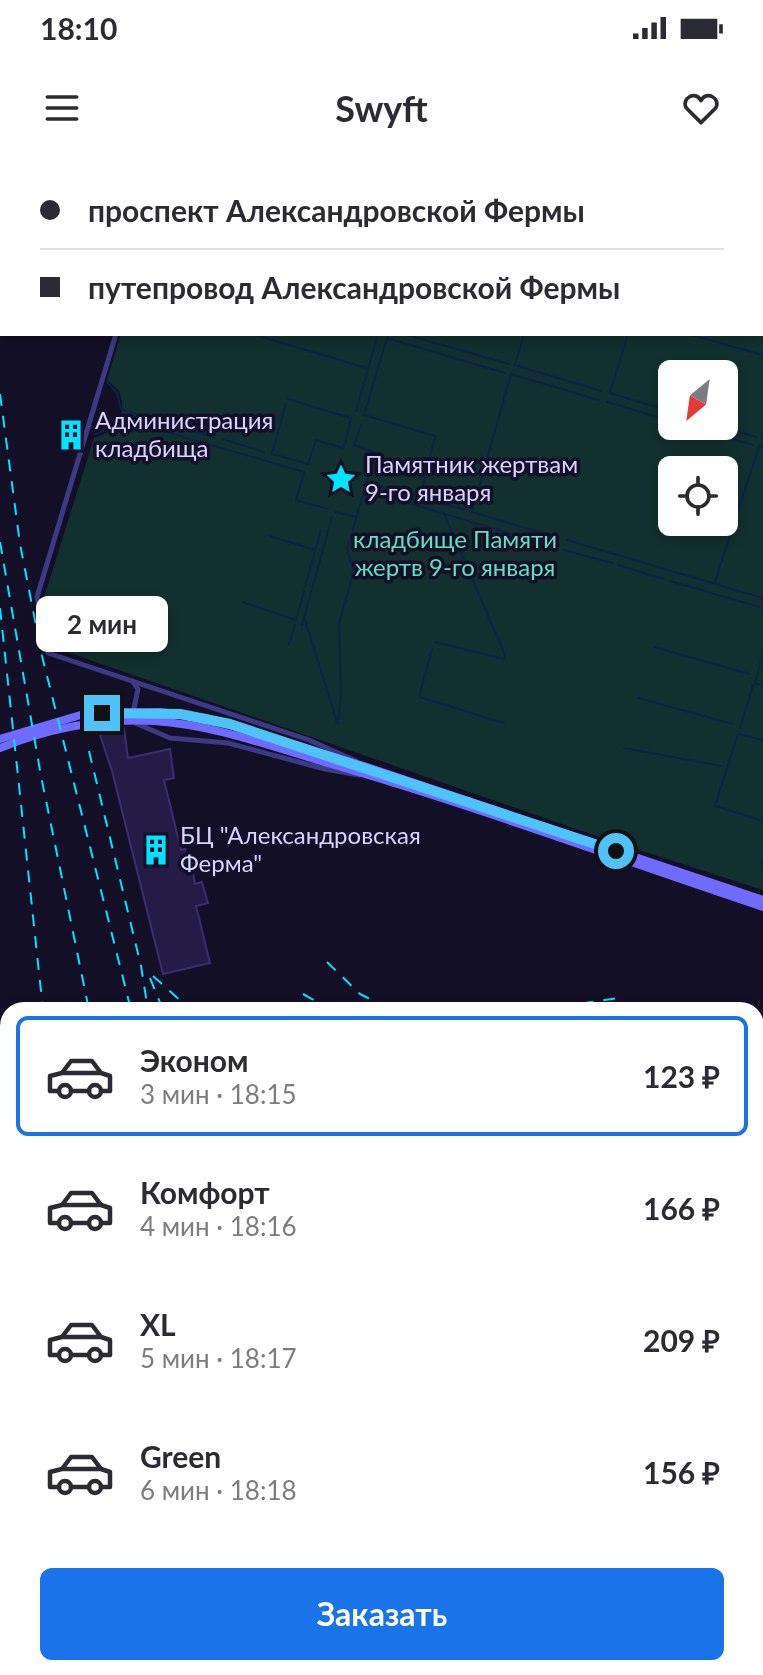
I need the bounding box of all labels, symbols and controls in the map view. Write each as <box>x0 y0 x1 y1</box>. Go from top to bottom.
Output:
text: 18:10 <box>40 10 117 46</box>
icon: menu <box>40 86 84 130</box>
text: Swyft <box>335 86 428 130</box>
icon: heart <box>679 86 723 130</box>
text: проспект Александровской Фермы <box>88 192 585 228</box>
text: путепровод Александровской Фермы <box>88 269 620 305</box>
north arrow <box>658 360 738 440</box>
map controls <box>658 360 738 536</box>
place label: Администрация кладбища <box>95 405 273 462</box>
building icon: Администрация кладбища <box>54 418 88 452</box>
place label: Памятник жертвам 9-го января <box>365 449 578 506</box>
button: locate <box>658 456 738 536</box>
place icon: Памятник жертвам 9-го января <box>324 462 358 496</box>
park label: кладбище Памяти жертв 9-го января <box>353 524 557 581</box>
callout: 2 мин <box>36 597 168 653</box>
text: 2 мин <box>67 608 137 640</box>
route end <box>84 695 120 731</box>
place label: БЦ "Александровская Ферма" <box>180 820 421 877</box>
building icon: БЦ "Александровская Ферма" <box>139 833 173 867</box>
route start <box>598 833 634 869</box>
icon: car <box>44 1040 116 1112</box>
text: Эконом <box>140 1042 249 1078</box>
text: 123 ₽ <box>643 1058 720 1094</box>
text: 3 мин · 18:15 <box>140 1078 297 1110</box>
icon: car <box>44 1172 116 1244</box>
text: Комфорт <box>140 1174 270 1210</box>
text: 166 ₽ <box>643 1190 720 1226</box>
text: 4 мин · 18:16 <box>140 1210 297 1242</box>
icon: car <box>44 1304 116 1376</box>
text: XL <box>140 1306 176 1342</box>
text: 209 ₽ <box>643 1322 720 1358</box>
text: 5 мин · 18:17 <box>140 1342 297 1374</box>
icon: car <box>44 1436 116 1508</box>
text: Green <box>140 1438 221 1474</box>
text: 156 ₽ <box>643 1454 720 1490</box>
text: 6 мин · 18:18 <box>140 1474 297 1506</box>
button: Заказать <box>40 1568 724 1660</box>

